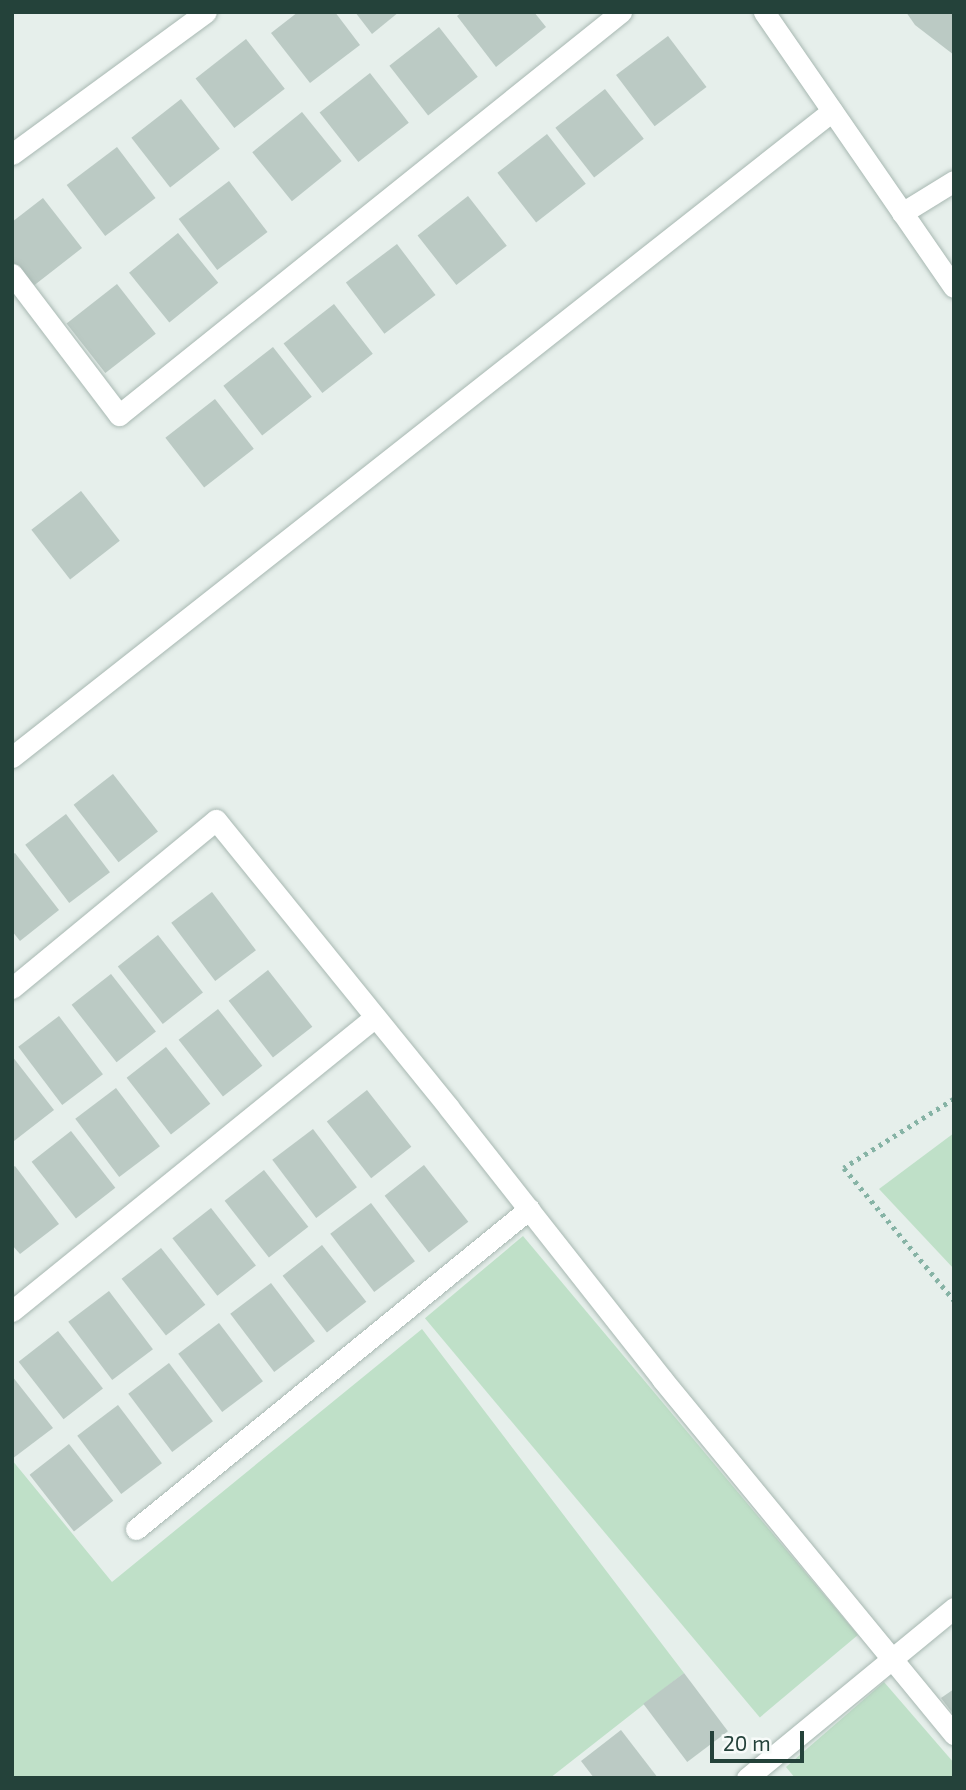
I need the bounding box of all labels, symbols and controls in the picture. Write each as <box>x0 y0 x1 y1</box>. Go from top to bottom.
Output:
scale bar <box>714 1716 808 1760</box>
text: 20 m <box>723 1730 771 1755</box>

